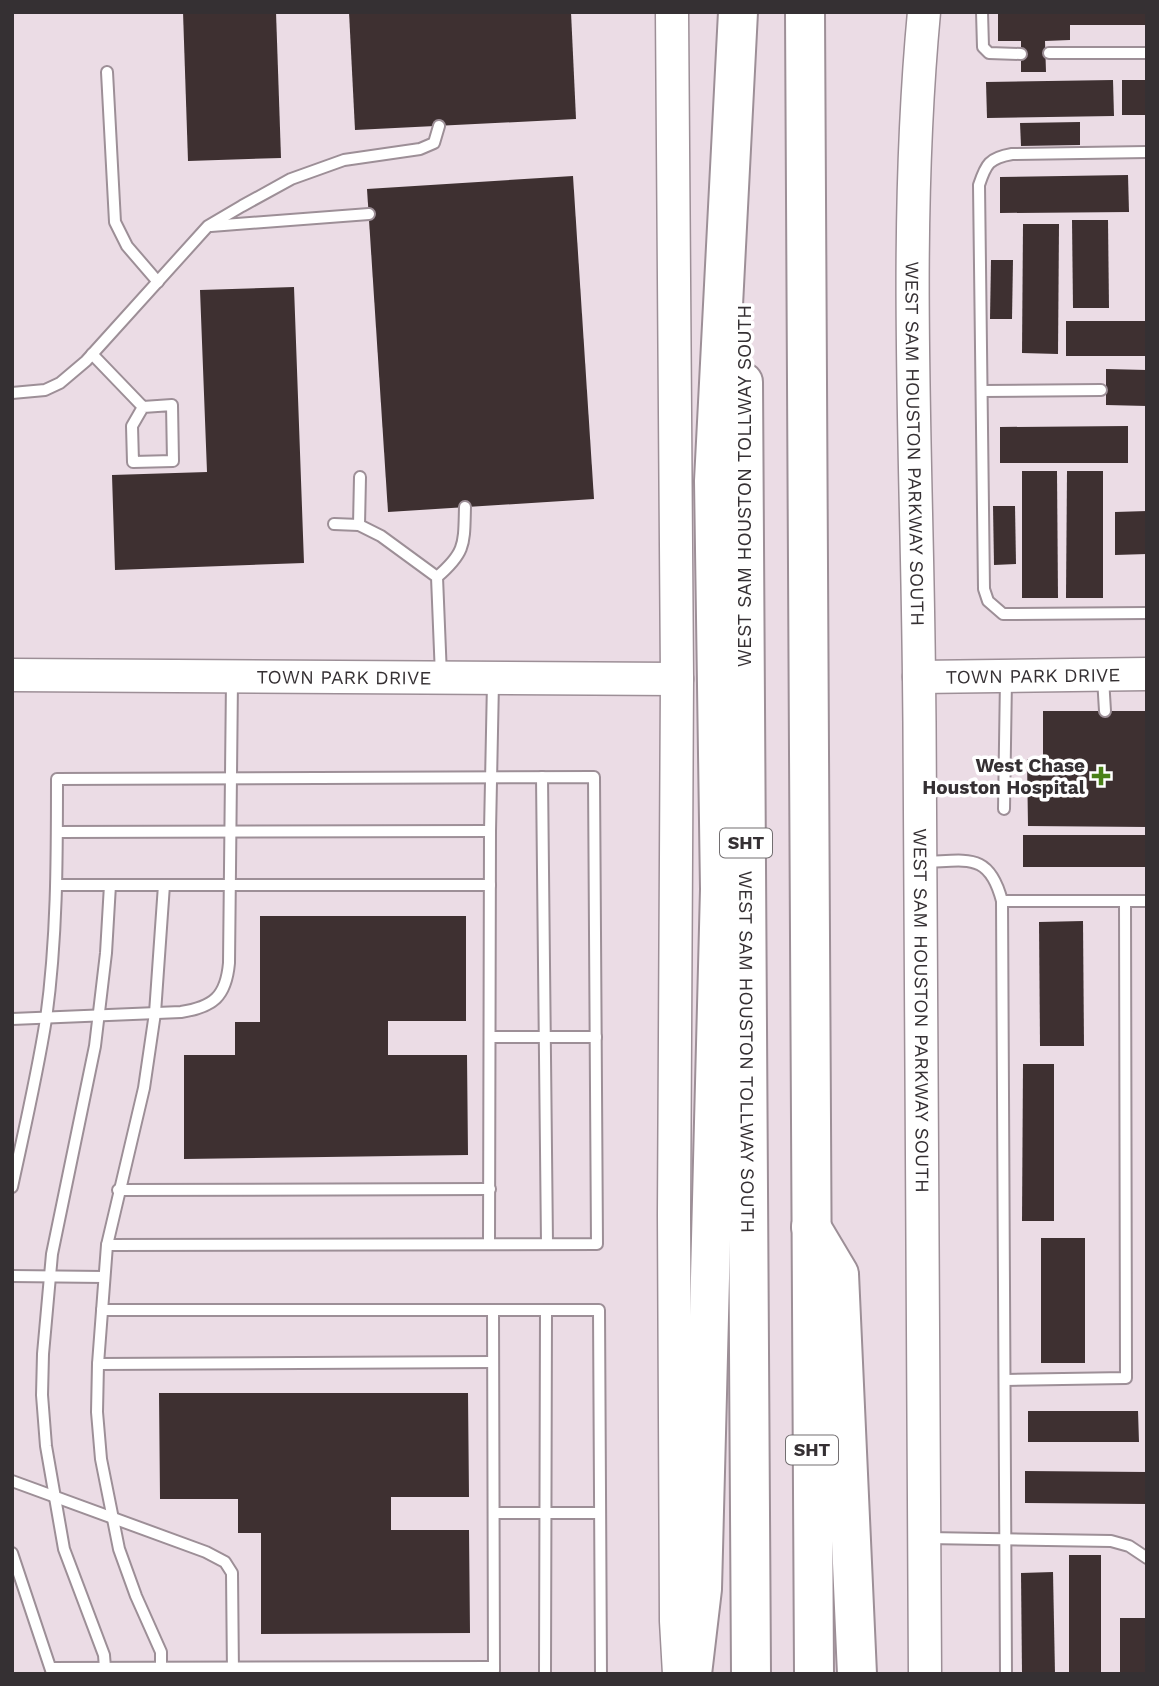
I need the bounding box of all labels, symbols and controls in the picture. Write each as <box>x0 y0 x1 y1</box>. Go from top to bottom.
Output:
street label: WEST SAM HOUSTON PARKWAY SOUTH <box>901 261 929 626</box>
street label: WEST SAM HOUSTON TOLLWAY SOUTH <box>733 305 756 667</box>
street label: TOWN PARK DRIVE <box>945 663 1121 689</box>
street label: TOWN PARK DRIVE <box>257 665 431 690</box>
place label: West Chase Houston Hospital <box>922 754 1086 799</box>
marker: West Chase Houston Hospital <box>1091 766 1111 786</box>
road number: SHT <box>720 828 772 858</box>
street label: WEST SAM HOUSTON PARKWAY SOUTH <box>909 828 934 1193</box>
street label: WEST SAM HOUSTON TOLLWAY SOUTH <box>734 871 759 1233</box>
road number: SHT <box>786 1436 838 1464</box>

